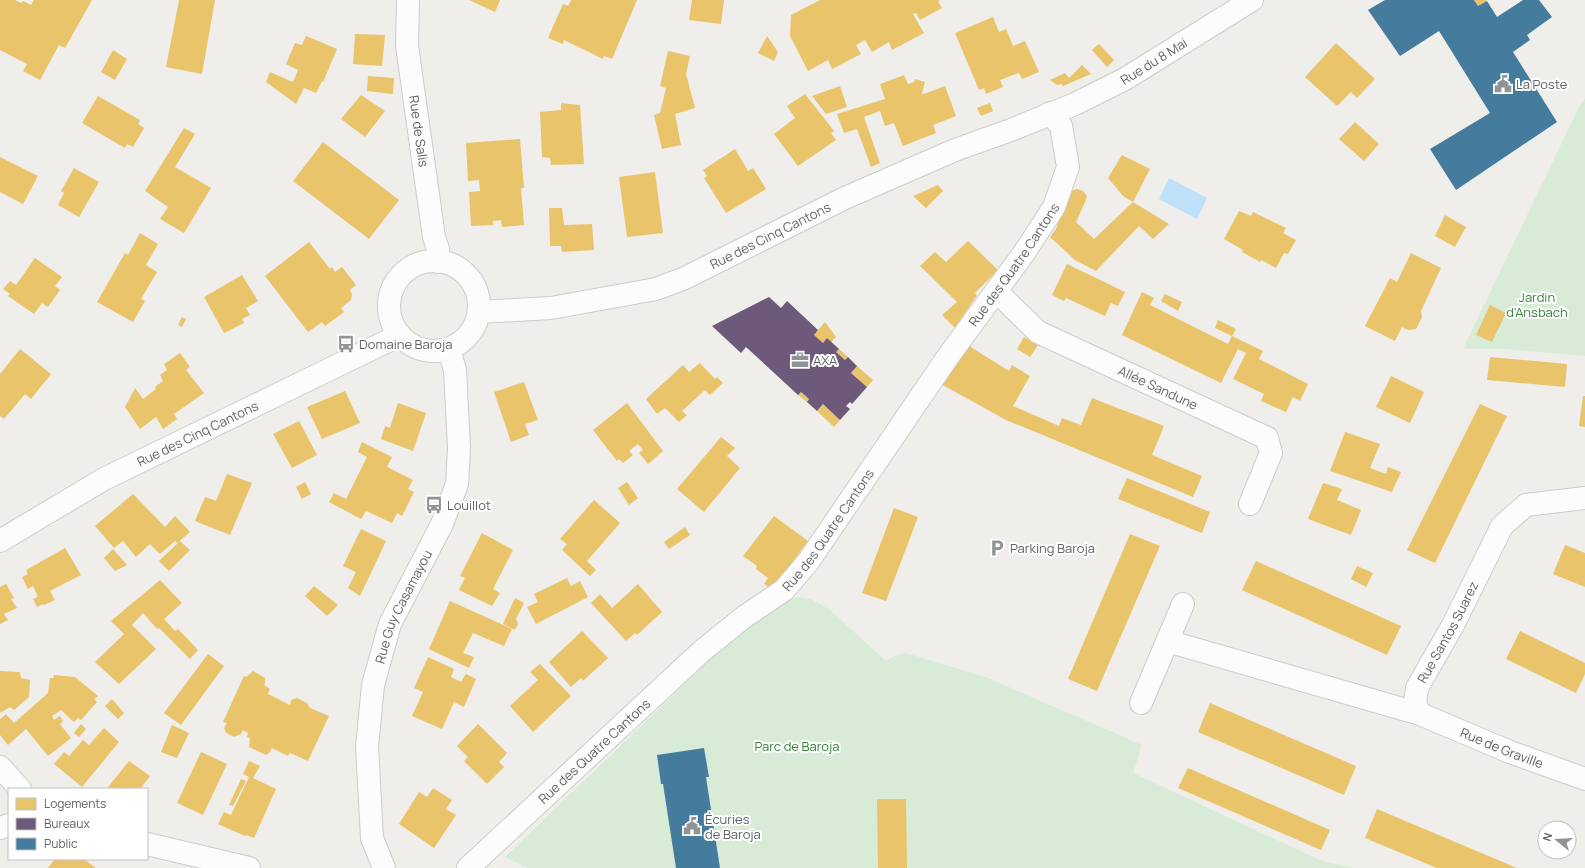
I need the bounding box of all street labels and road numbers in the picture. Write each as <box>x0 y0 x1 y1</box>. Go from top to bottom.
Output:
street label: Rue du 8 Mai <box>1117 34 1191 89</box>
street label: Rue de Salis <box>405 94 433 168</box>
street label: Rue des Cinq Cantons <box>707 198 834 273</box>
street label: Rue des Quatre Cantons <box>964 199 1063 330</box>
street label: Allée Sandune <box>1115 361 1201 414</box>
street label: Rue des Cinq Cantons <box>134 396 261 471</box>
street label: Rue des Quatre Cantons <box>778 465 878 595</box>
street label: Rue Guy Casamayou <box>370 547 436 666</box>
street label: Rue Santos Suarez <box>1413 578 1482 686</box>
street label: Rue des Quatre Cantons <box>534 694 654 808</box>
street label: Rue de Graville <box>1458 723 1546 772</box>

